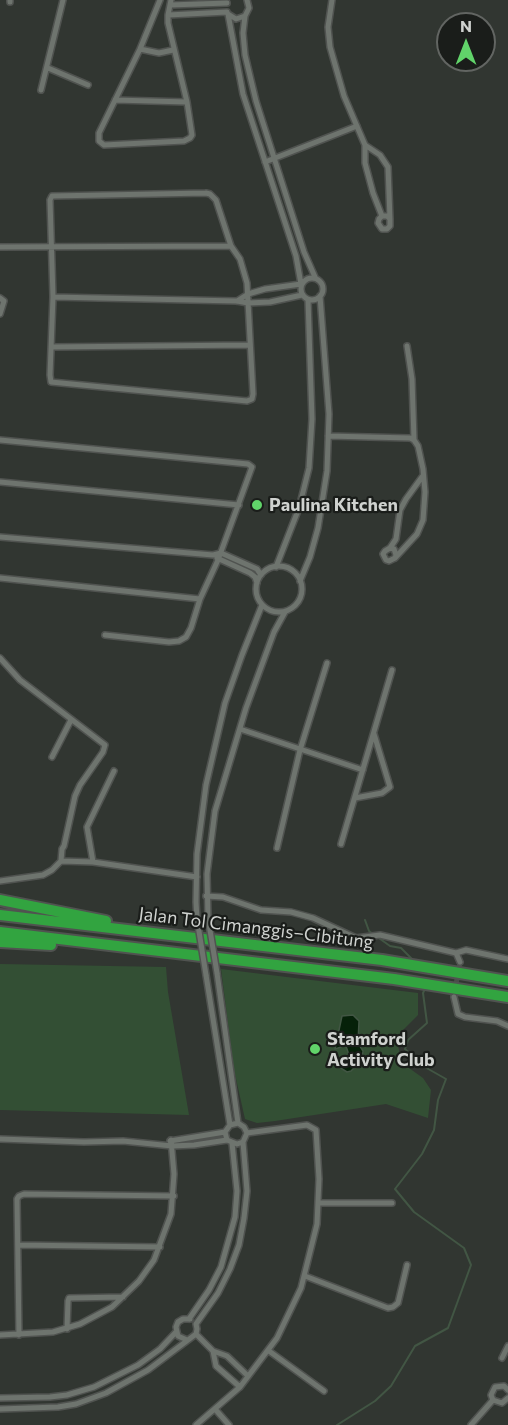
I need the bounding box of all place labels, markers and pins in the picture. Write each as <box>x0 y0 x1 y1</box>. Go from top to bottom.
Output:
place label: Paulina Kitchen <box>269 494 398 516</box>
marker: Paulina Kitchen <box>250 498 264 512</box>
place label: Stamford Activity Club <box>327 1028 435 1070</box>
marker: Stamford Activity Club <box>308 1042 322 1056</box>

